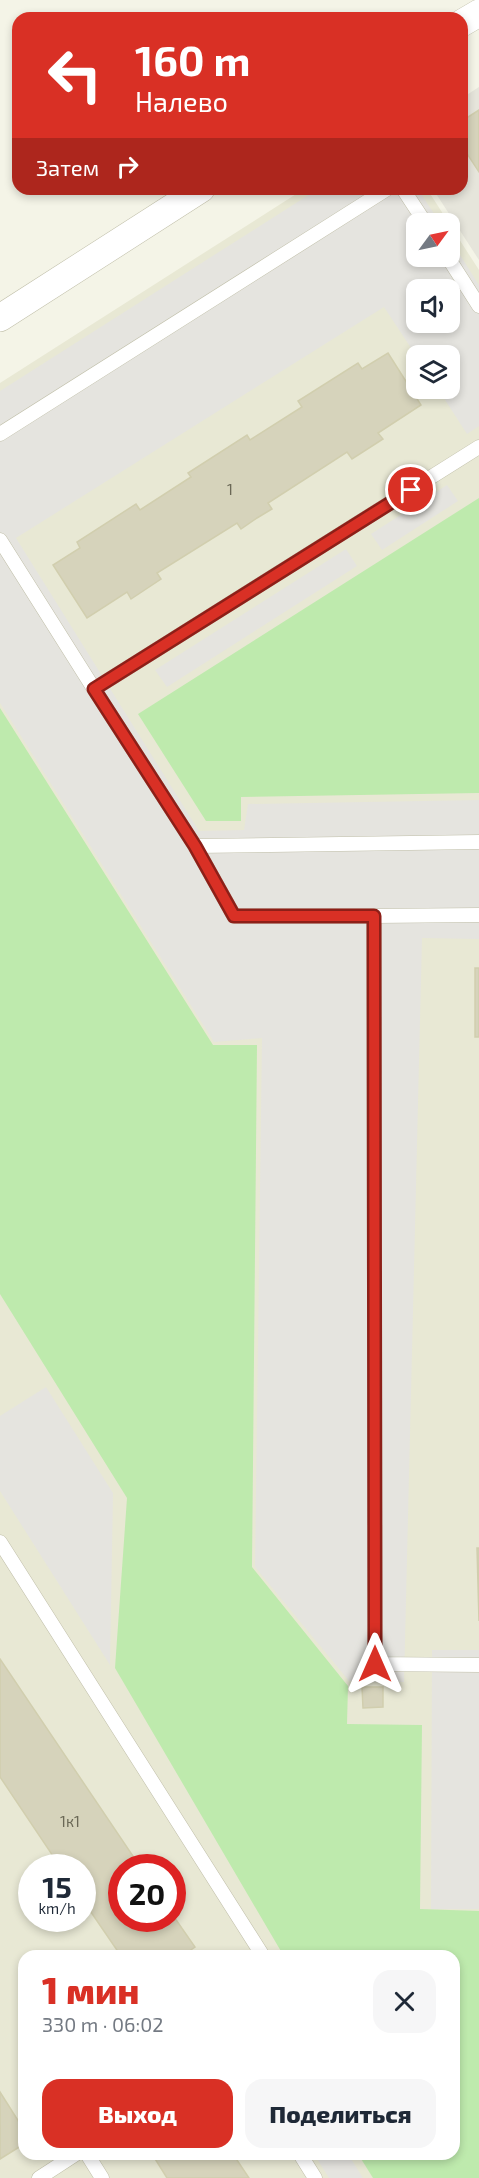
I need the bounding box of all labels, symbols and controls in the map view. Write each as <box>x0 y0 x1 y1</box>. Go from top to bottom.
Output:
text: 160 m <box>135 34 251 84</box>
icon: left <box>36 36 114 114</box>
text: Налево <box>135 85 228 117</box>
icon: right <box>111 150 144 183</box>
text: Затем <box>36 154 99 180</box>
north arrow <box>406 213 460 267</box>
map controls <box>406 213 460 399</box>
button: sound <box>406 279 460 333</box>
button: layers <box>406 345 460 399</box>
pin <box>385 464 436 515</box>
icon: arrive <box>394 473 427 506</box>
house number: 1 <box>227 480 233 498</box>
position arrow <box>343 1632 407 1696</box>
house number: 1к1 <box>60 1812 80 1830</box>
speed limit sign: 20 <box>108 1854 186 1932</box>
text: 15 <box>42 1868 72 1904</box>
text: km/h <box>38 1899 76 1917</box>
text: 1 мин <box>42 1968 140 2011</box>
button: close <box>373 1970 436 2033</box>
text: 330 m · 06:02 <box>42 2012 163 2036</box>
button: Выход <box>42 2079 233 2148</box>
button: Поделиться <box>245 2079 436 2148</box>

